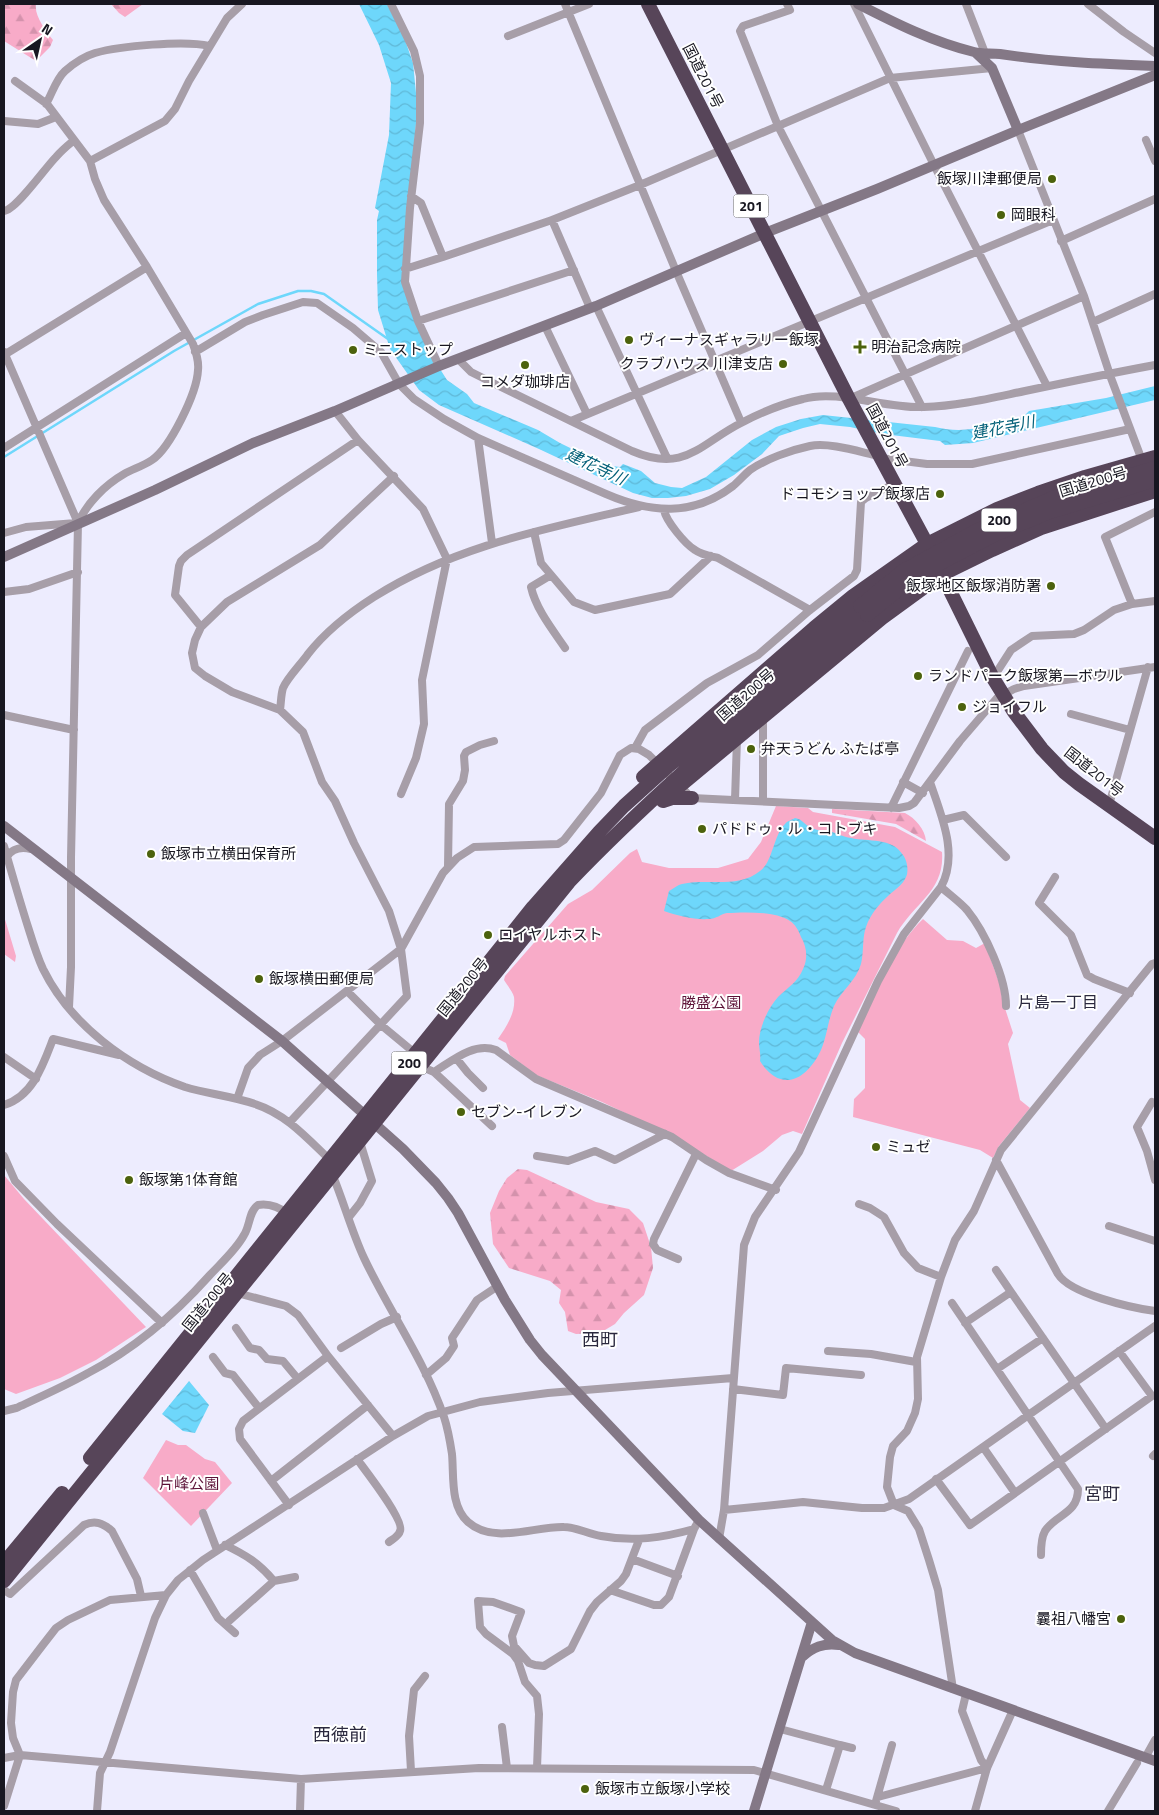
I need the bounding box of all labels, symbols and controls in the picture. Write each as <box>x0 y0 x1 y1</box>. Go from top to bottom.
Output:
north arrow <box>15 15 65 65</box>
text: N <box>38 17 57 40</box>
street label: 国道201号 <box>677 39 730 112</box>
place label: 飯塚川津郵便局 <box>937 167 1042 190</box>
marker: 飯塚川津郵便局 <box>1046 173 1058 185</box>
road number: 201 <box>734 195 768 218</box>
place label: 岡眼科 <box>1011 203 1056 226</box>
marker: 岡眼科 <box>995 209 1007 221</box>
place label: ヴィーナスギャラリー飯塚 <box>639 328 819 351</box>
marker: ヴィーナスギャラリー飯塚 <box>623 334 635 346</box>
place label: 明治記念病院 <box>871 335 961 358</box>
place label: ミニストップ <box>363 338 453 361</box>
marker: 明治記念病院 <box>853 340 867 354</box>
marker: ミニストップ <box>347 344 359 356</box>
place label: クラブハウス 川津支店 <box>620 352 773 375</box>
marker: クラブハウス 川津支店 <box>777 358 789 370</box>
marker: コメダ珈琲店 <box>519 359 531 371</box>
place label: コメダ珈琲店 <box>480 370 570 393</box>
street label: 国道201号 <box>861 399 914 472</box>
water label: 建花寺川 <box>969 409 1039 445</box>
water label: 建花寺川 <box>562 442 632 491</box>
street label: 国道200号 <box>1056 460 1130 503</box>
place label: ドコモショップ飯塚店 <box>780 482 930 505</box>
marker: ドコモショップ飯塚店 <box>934 488 946 500</box>
road number: 200 <box>982 508 1016 532</box>
place label: 飯塚地区飯塚消防署 <box>906 574 1041 597</box>
marker: 飯塚地区飯塚消防署 <box>1045 580 1057 592</box>
street label: 国道200号 <box>712 663 780 726</box>
place label: ランドパーク飯塚第一ボウル <box>928 664 1123 687</box>
marker: ランドパーク飯塚第一ボウル <box>912 670 924 682</box>
place label: ジョイフル <box>972 695 1047 718</box>
marker: ジョイフル <box>956 701 968 713</box>
place label: 弁天うどん ふたば亭 <box>761 737 899 760</box>
street label: 国道201号 <box>1060 741 1129 802</box>
marker: 弁天うどん ふたば亭 <box>745 743 757 755</box>
place label: パドドゥ・ル・コトブキ <box>712 817 877 840</box>
marker: パドドゥ・ル・コトブキ <box>696 823 708 835</box>
place label: 飯塚市立横田保育所 <box>161 842 296 865</box>
marker: 飯塚市立横田保育所 <box>145 848 157 860</box>
place label: ロイヤルホスト <box>498 923 603 946</box>
marker: ロイヤルホスト <box>482 929 494 941</box>
street label: 国道200号 <box>432 952 494 1021</box>
place label: 飯塚横田郵便局 <box>269 967 374 990</box>
marker: 飯塚横田郵便局 <box>253 973 265 985</box>
district label: 片島一丁目 <box>1018 990 1098 1014</box>
park label: 勝盛公園 <box>681 991 741 1014</box>
road number: 200 <box>392 1052 426 1074</box>
place label: セブン-イレブン <box>471 1100 583 1123</box>
marker: セブン-イレブン <box>455 1106 467 1118</box>
place label: ミュゼ <box>886 1135 931 1158</box>
marker: ミュゼ <box>870 1141 882 1153</box>
place label: 飯塚第1体育館 <box>139 1168 237 1191</box>
marker: 飯塚第1体育館 <box>123 1174 135 1186</box>
street label: 国道200号 <box>177 1267 239 1336</box>
district label: 西町 <box>582 1326 618 1353</box>
park label: 片峰公園 <box>159 1472 219 1495</box>
district label: 宮町 <box>1084 1480 1120 1507</box>
place label: 曩祖八幡宮 <box>1036 1607 1111 1630</box>
marker: 曩祖八幡宮 <box>1115 1613 1127 1625</box>
district label: 西徳前 <box>313 1721 367 1748</box>
place label: 飯塚市立飯塚小学校 <box>595 1777 730 1800</box>
marker: 飯塚市立飯塚小学校 <box>579 1783 591 1795</box>

